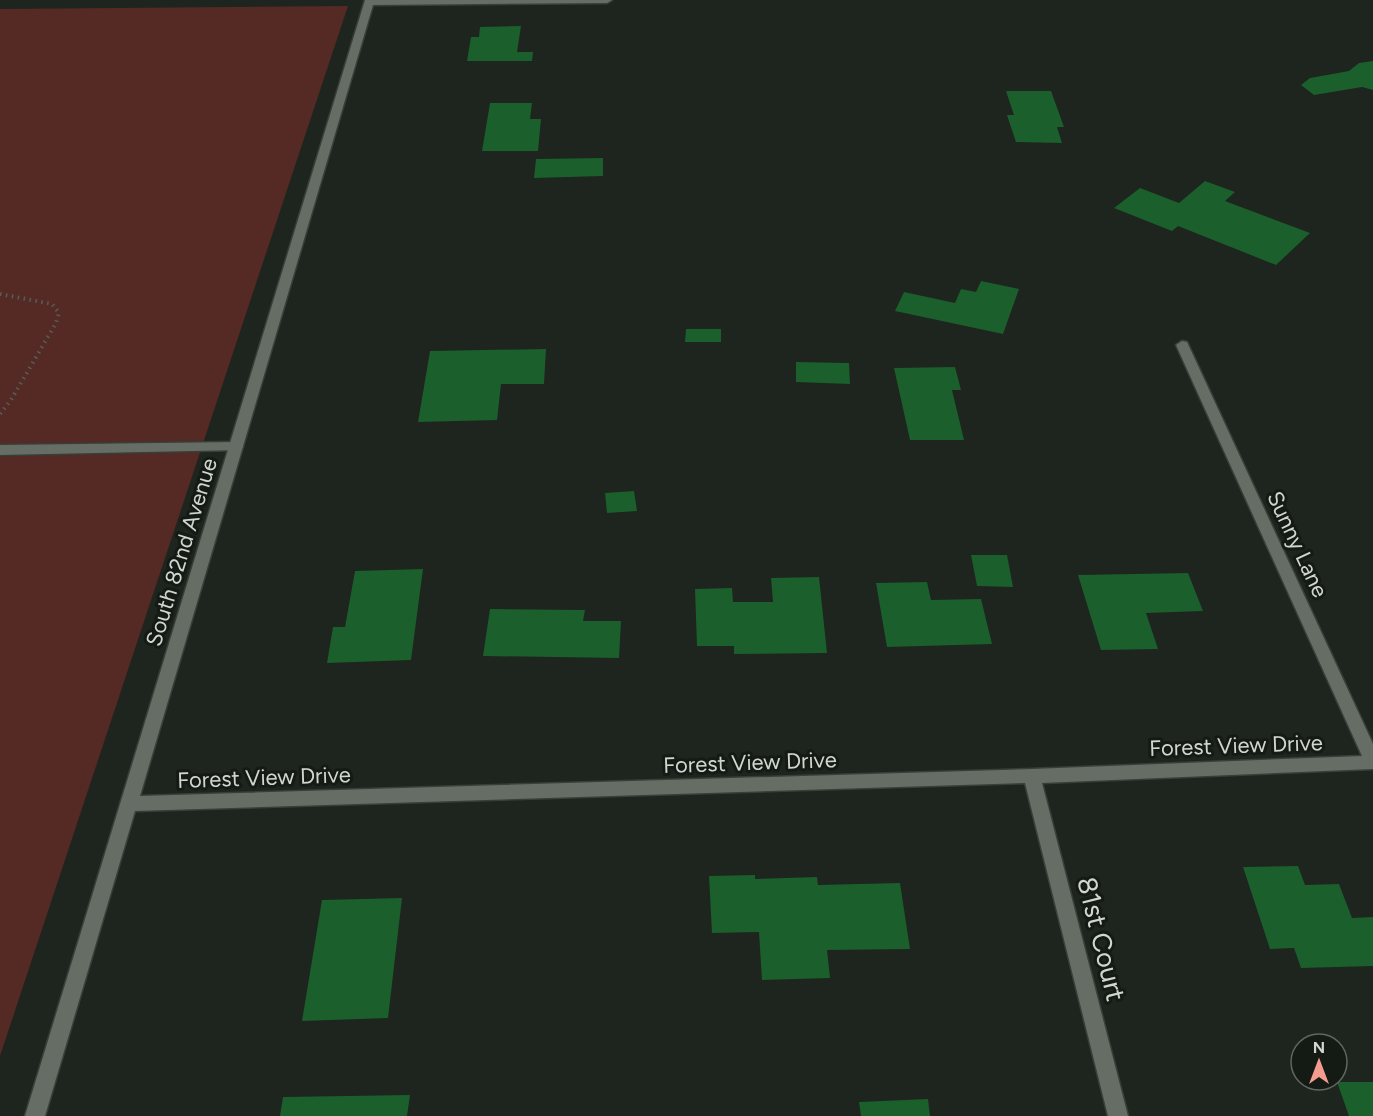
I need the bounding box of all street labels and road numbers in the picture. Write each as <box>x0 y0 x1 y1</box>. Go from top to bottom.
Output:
street label: South 82nd Avenue <box>140 455 223 650</box>
street label: Sunny Lane <box>1261 487 1334 602</box>
street label: Forest View Drive <box>1149 729 1323 762</box>
street label: Forest View Drive <box>663 746 837 779</box>
street label: Forest View Drive <box>177 761 351 794</box>
street label: 81st Court <box>1070 873 1133 1004</box>

